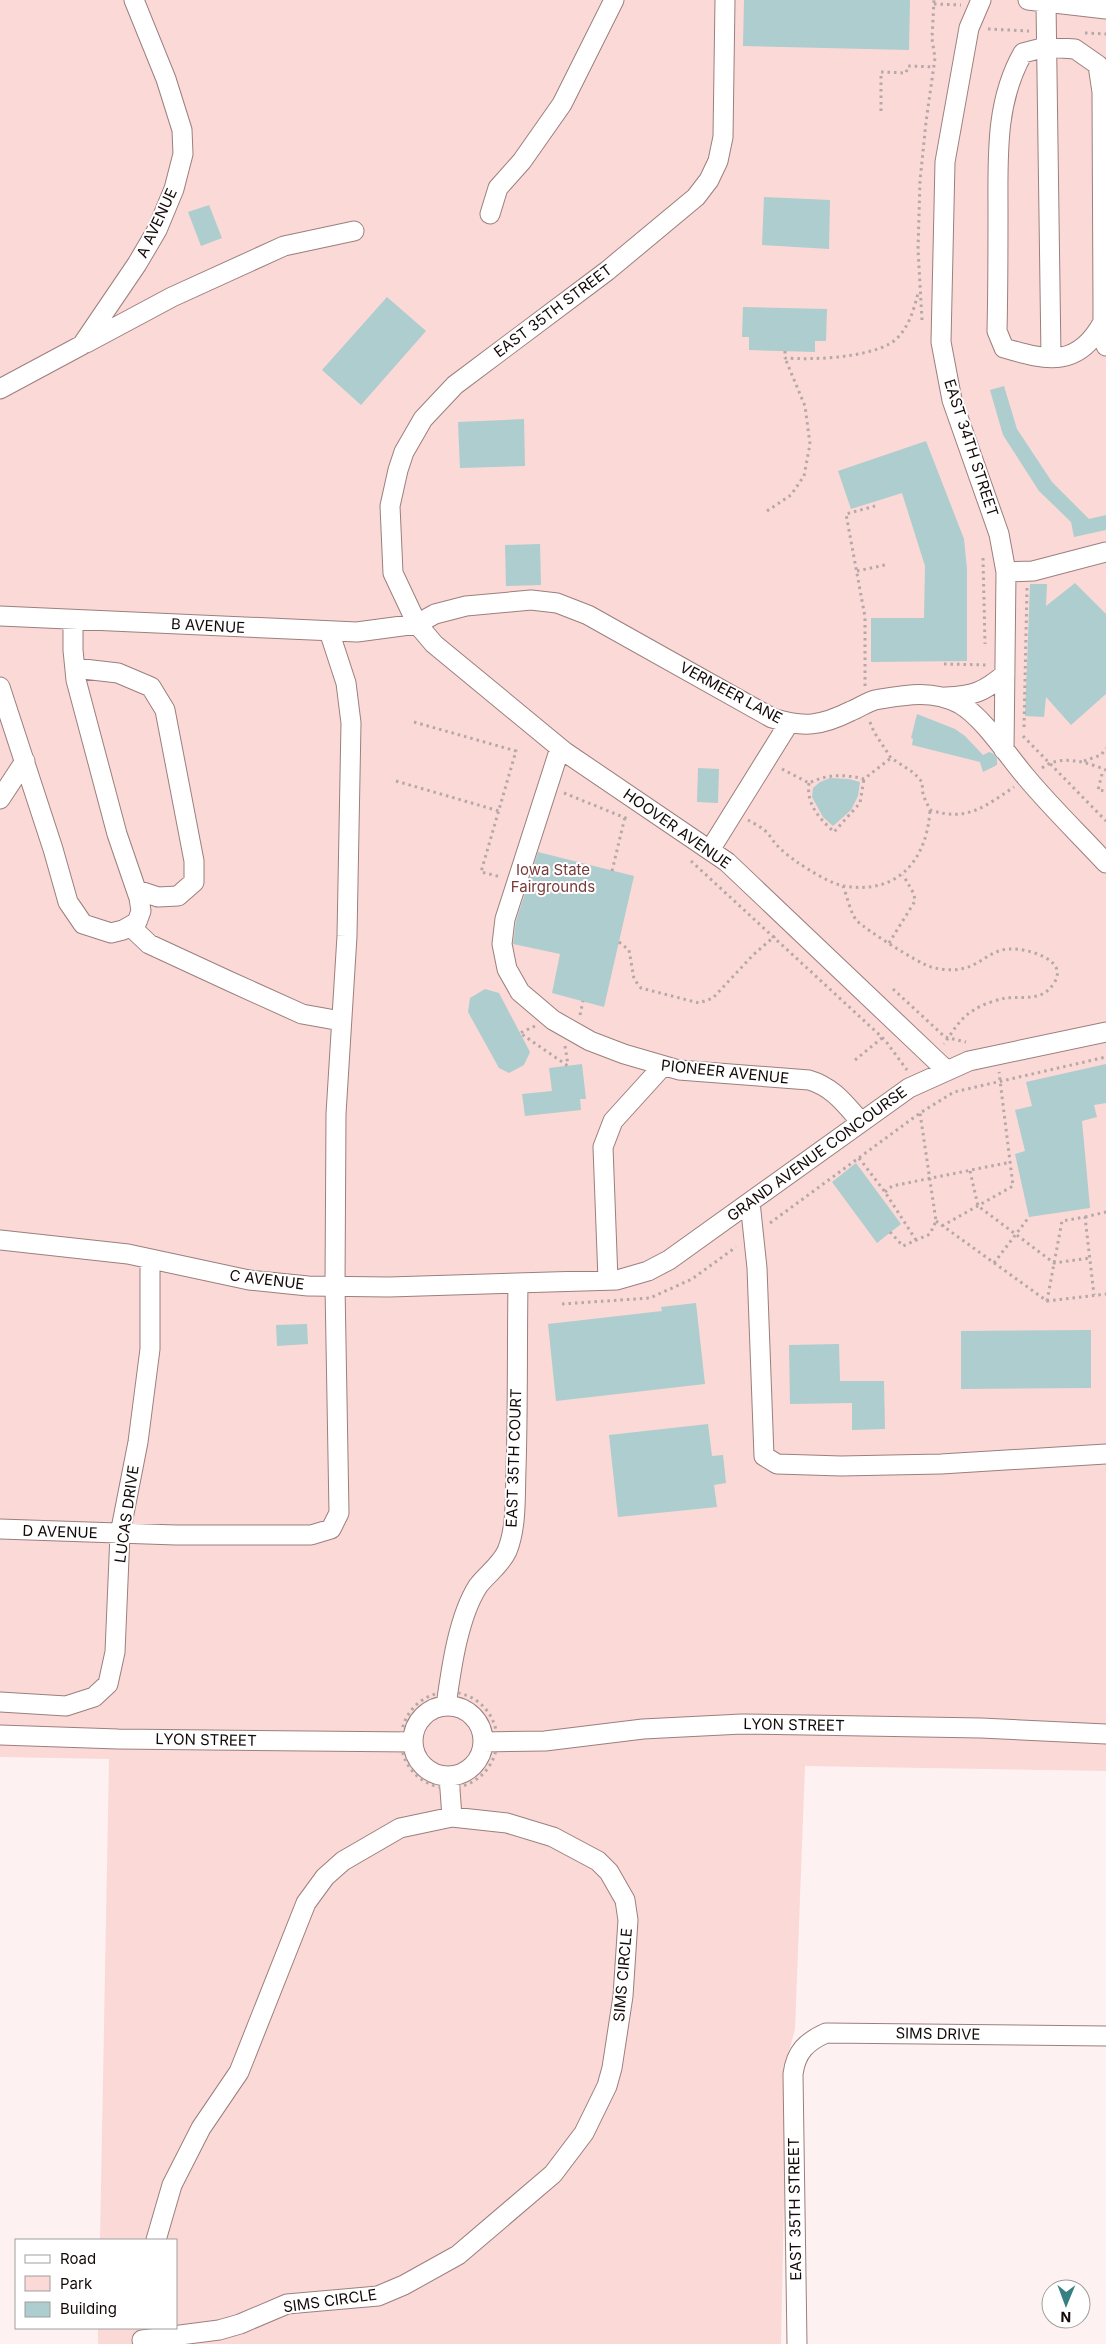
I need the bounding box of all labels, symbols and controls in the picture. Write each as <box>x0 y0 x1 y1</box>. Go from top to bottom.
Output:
street label: A AVENUE <box>132 185 181 261</box>
street label: EAST 35TH STREET <box>490 260 616 361</box>
street label: EAST 34TH STREET <box>940 377 1003 519</box>
street label: B AVENUE <box>170 614 246 637</box>
street label: VERMEER LANE <box>677 657 786 728</box>
street label: HOOVER AVENUE <box>620 784 735 873</box>
park label: Iowa State Fairgrounds <box>511 860 595 896</box>
street label: PIONEER AVENUE <box>660 1055 790 1088</box>
street label: GRAND AVENUE CONCOURSE <box>723 1082 910 1225</box>
street label: C AVENUE <box>229 1265 306 1294</box>
street label: EAST 35TH COURT <box>502 1388 525 1528</box>
street label: LUCAS DRIVE <box>110 1464 143 1564</box>
street label: D AVENUE <box>22 1521 98 1542</box>
street label: LYON STREET <box>743 1714 845 1735</box>
street label: LYON STREET <box>155 1729 257 1750</box>
street label: SIMS CIRCLE <box>609 1927 636 2023</box>
street label: SIMS DRIVE <box>895 2023 981 2044</box>
street label: EAST 35TH STREET <box>784 2137 805 2281</box>
legend <box>15 2239 178 2329</box>
text: Road <box>60 2249 96 2268</box>
text: Park <box>60 2274 93 2293</box>
north arrow <box>1041 2279 1091 2329</box>
street label: SIMS CIRCLE <box>282 2285 378 2316</box>
text: Building <box>60 2299 117 2318</box>
text: N <box>1060 2309 1071 2326</box>

